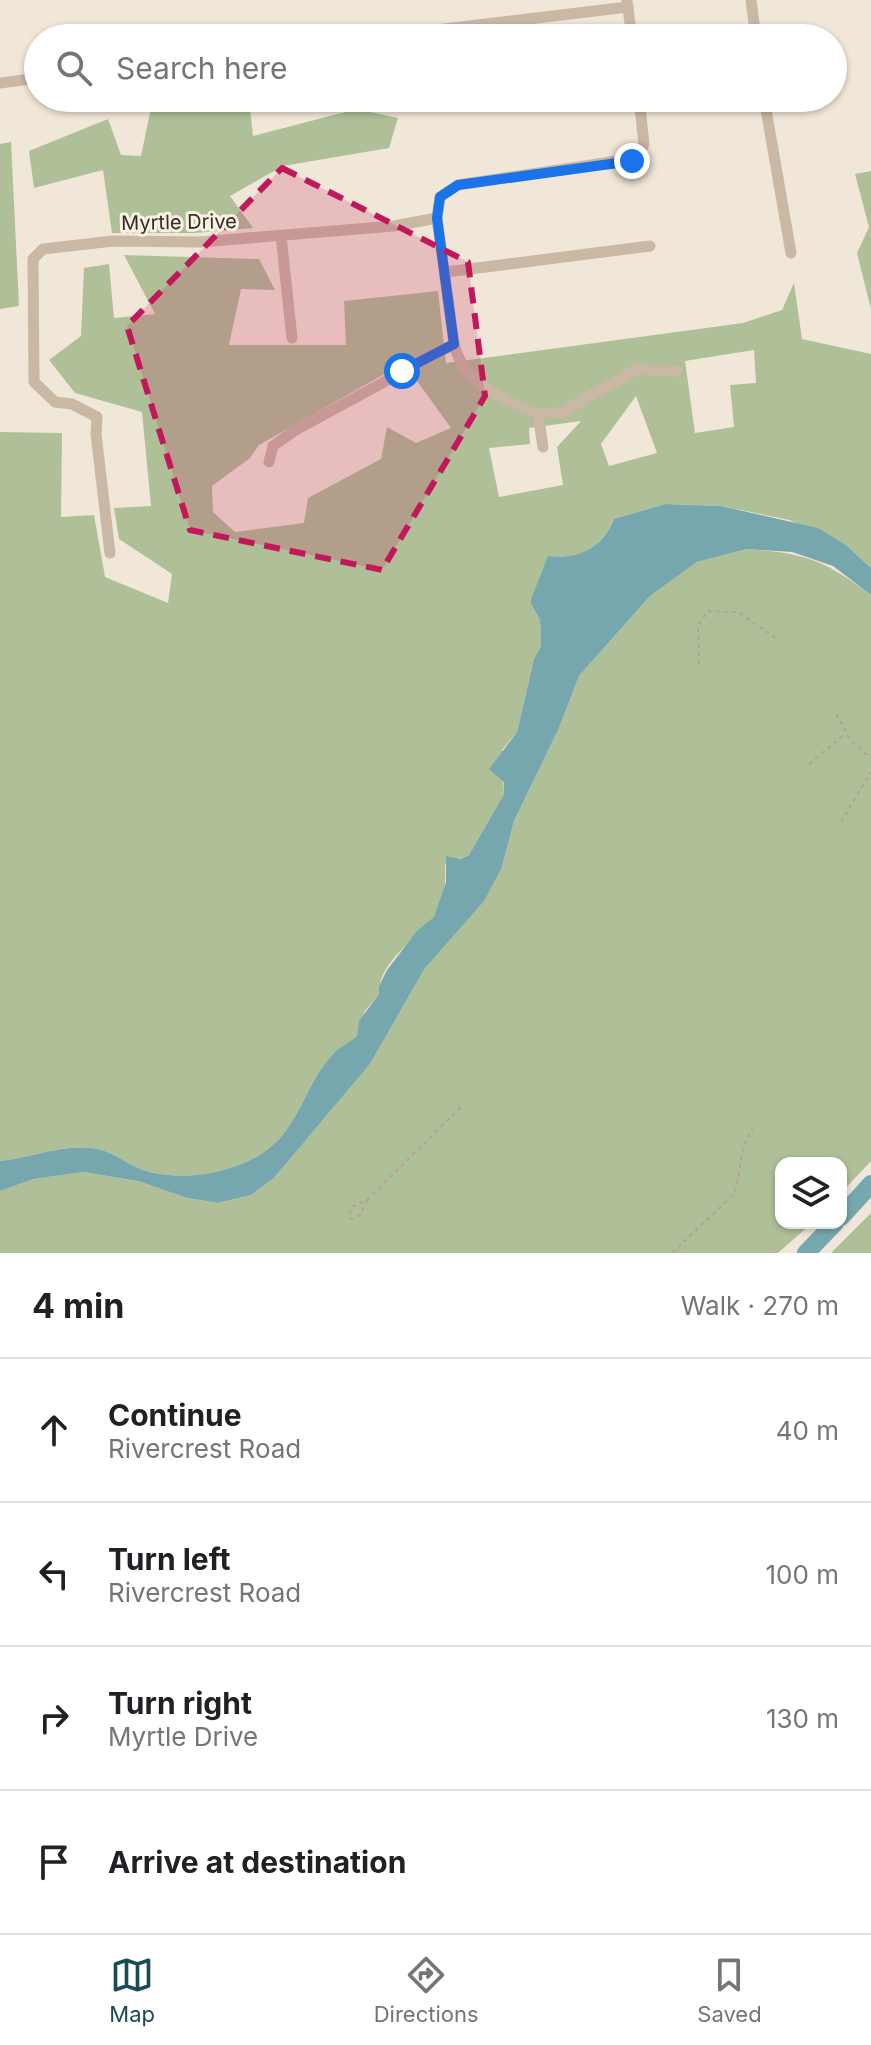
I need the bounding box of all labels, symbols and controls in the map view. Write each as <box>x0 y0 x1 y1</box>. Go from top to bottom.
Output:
search box <box>24 24 847 112</box>
icon: search <box>52 46 96 90</box>
text: Search here <box>116 50 288 86</box>
route end <box>614 143 650 179</box>
street label: Myrtle Drive <box>121 209 237 235</box>
route start <box>384 353 420 389</box>
map controls <box>775 1157 847 1229</box>
button: layers <box>775 1157 847 1229</box>
text: 4 min <box>32 1285 124 1326</box>
text: Walk · 270 m <box>681 1290 839 1321</box>
text: Continue <box>108 1397 242 1433</box>
icon: ahead <box>32 1408 76 1452</box>
text: 40 m <box>776 1415 839 1446</box>
text: Rivercrest Road <box>108 1433 301 1464</box>
text: Turn left <box>108 1541 230 1577</box>
icon: left <box>32 1552 76 1596</box>
text: 100 m <box>766 1559 839 1590</box>
text: Rivercrest Road <box>108 1577 301 1608</box>
text: Turn right <box>108 1685 252 1721</box>
icon: right <box>32 1696 76 1740</box>
text: 130 m <box>766 1703 839 1734</box>
text: Myrtle Drive <box>108 1721 258 1752</box>
icon: arrive <box>32 1840 76 1884</box>
text: Arrive at destination <box>108 1844 406 1880</box>
tab: Map <box>109 1953 155 2027</box>
tab: Directions <box>374 1953 479 2027</box>
tab: Saved <box>697 1953 762 2027</box>

